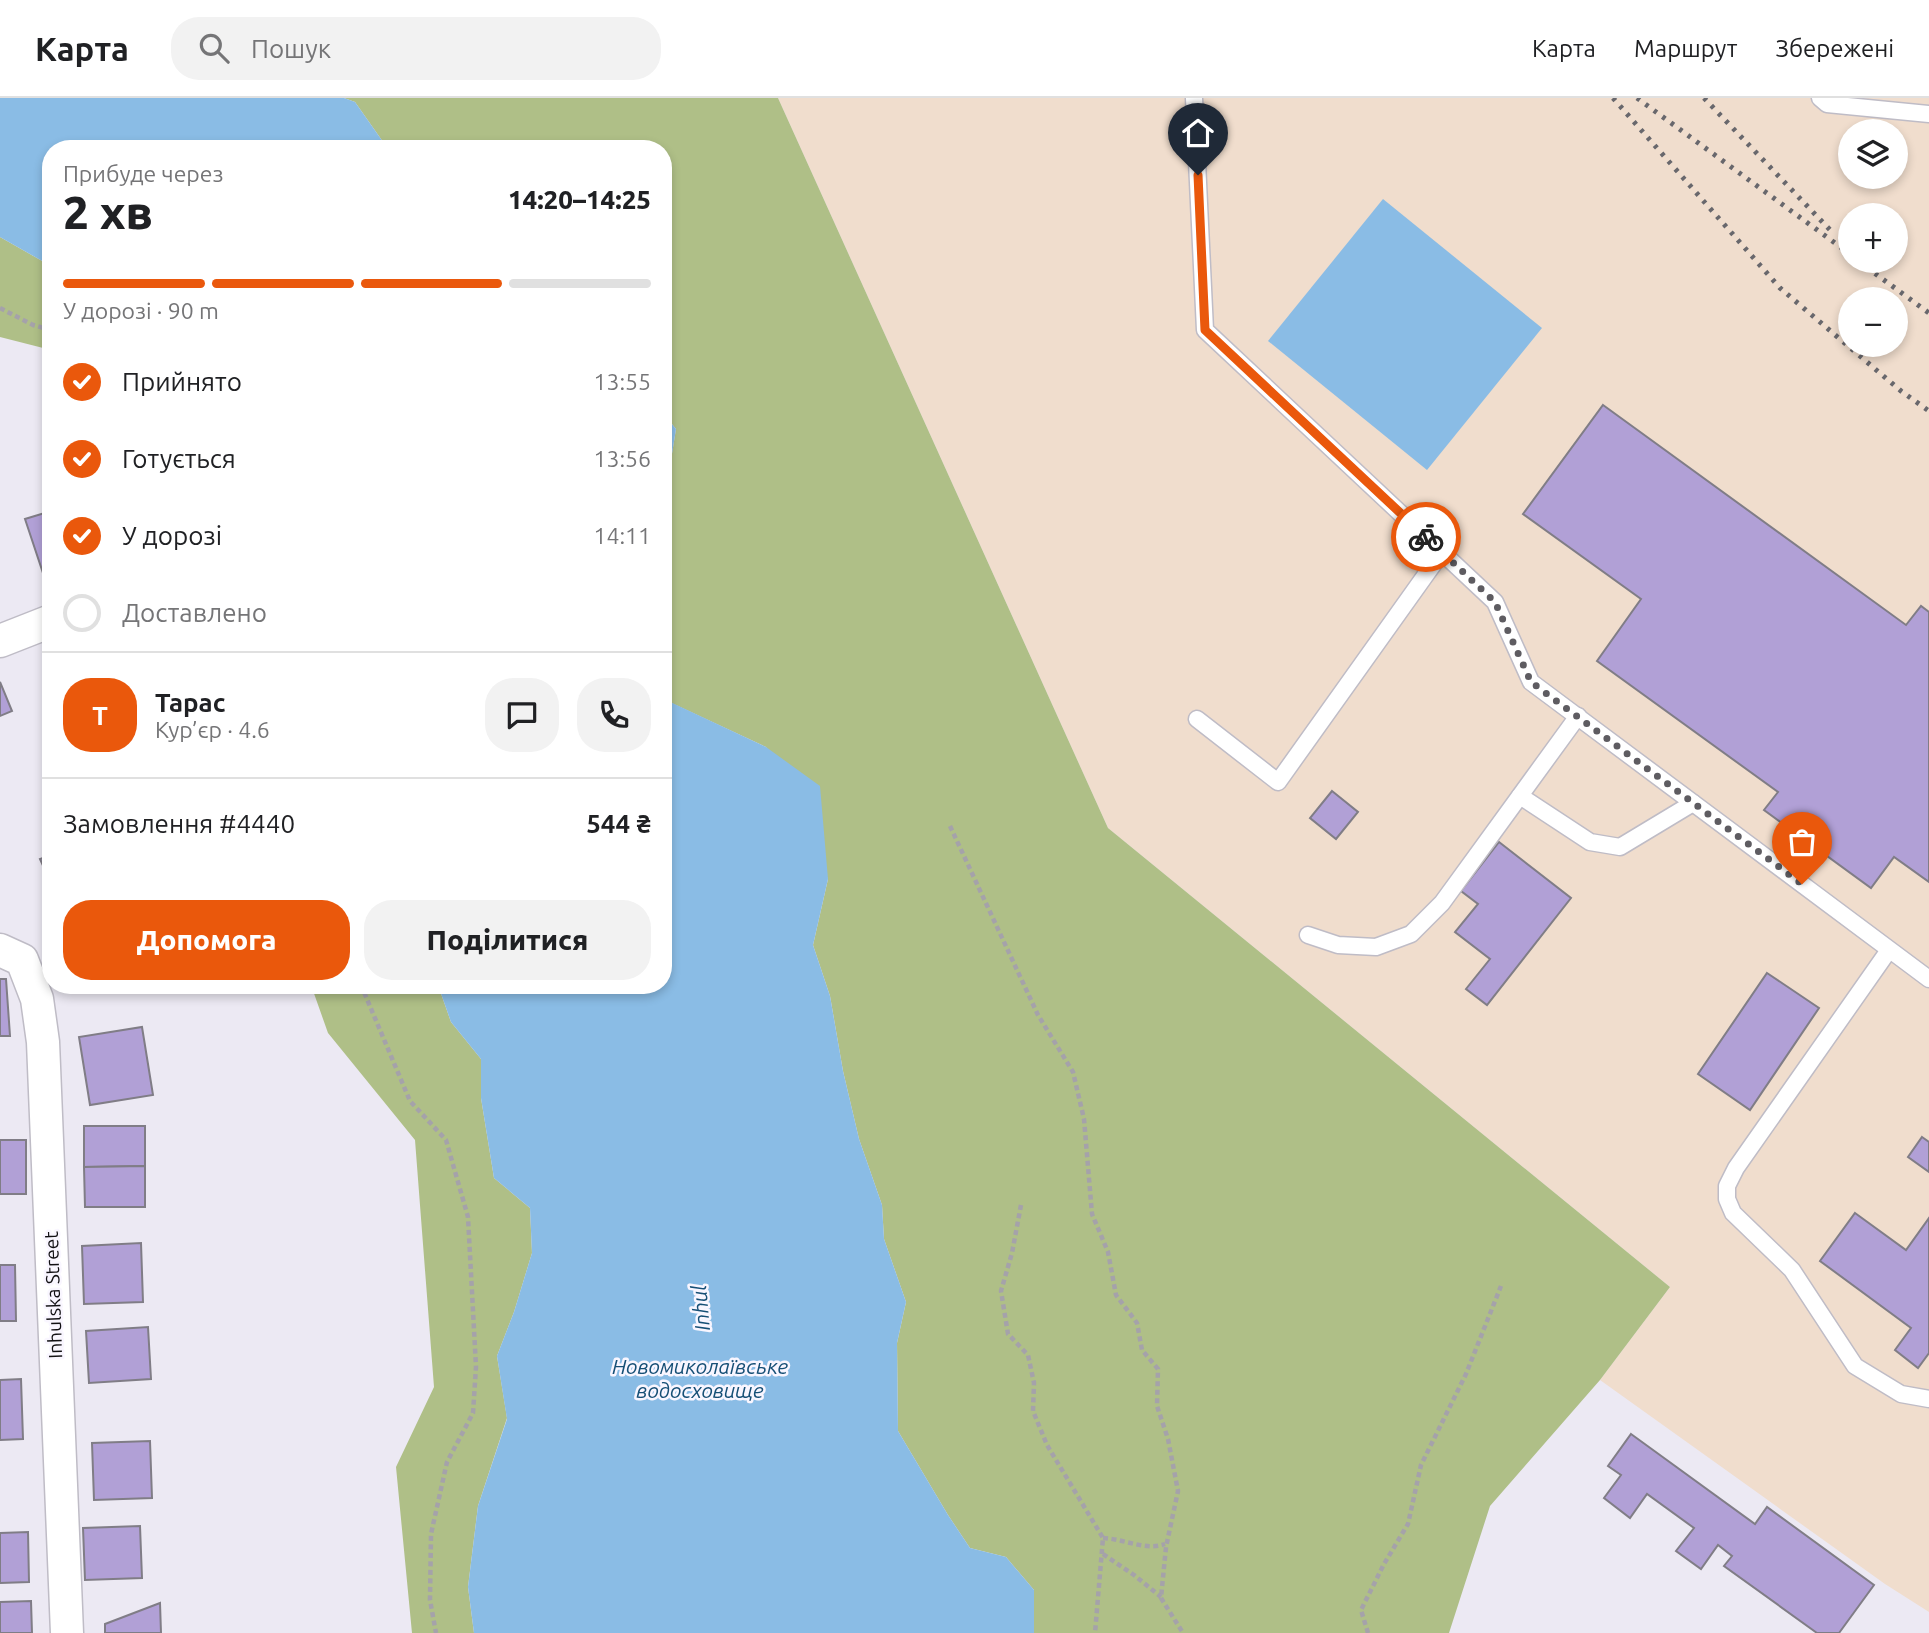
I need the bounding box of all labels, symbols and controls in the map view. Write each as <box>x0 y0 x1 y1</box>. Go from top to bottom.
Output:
search box <box>171 17 661 80</box>
icon: search <box>195 29 233 67</box>
text: Карта <box>35 30 129 67</box>
text: Пошук <box>251 34 331 63</box>
text: Карта <box>1532 35 1596 62</box>
text: Маршрут <box>1634 35 1737 62</box>
text: Збережені <box>1775 35 1894 62</box>
pin <box>1168 103 1228 175</box>
icon: home <box>1179 114 1217 152</box>
map controls <box>1838 119 1908 357</box>
button: layers <box>1838 119 1908 189</box>
text: Прибуде через <box>63 161 224 186</box>
text: 14:20–14:25 <box>508 185 651 214</box>
text: 2 хв <box>63 186 153 238</box>
button: + <box>1838 203 1908 273</box>
button: − <box>1838 287 1908 357</box>
text: У дорозі · 90 m <box>63 298 219 323</box>
icon: check <box>63 363 101 401</box>
text: Прийнято <box>122 367 242 396</box>
text: 13:55 <box>593 369 651 394</box>
icon: check <box>63 440 101 478</box>
text: Готується <box>122 444 236 473</box>
text: 13:56 <box>593 446 651 471</box>
courier <box>1391 502 1461 572</box>
icon: check <box>63 517 101 555</box>
icon: bike <box>1407 518 1445 556</box>
text: У дорозі <box>122 521 222 550</box>
text: 14:11 <box>593 523 651 548</box>
text: Доставлено <box>122 598 267 627</box>
button: chat <box>485 678 559 752</box>
button: phone <box>577 678 651 752</box>
text: Тарас <box>155 688 225 717</box>
text: Т <box>92 701 108 730</box>
text: Кур’єр · 4.6 <box>155 717 270 742</box>
text: Замовлення #4440 <box>63 809 295 838</box>
text: 544 ₴ <box>586 809 651 838</box>
pin <box>1772 812 1832 884</box>
icon: bag <box>1783 823 1821 861</box>
button: Допомога <box>63 900 350 980</box>
button: Поділитися <box>364 900 651 980</box>
street label: Inhulska Street <box>40 1230 66 1359</box>
water label: Inhul <box>686 1284 714 1332</box>
water label: Новомиколаївське водосховище <box>612 1354 788 1402</box>

